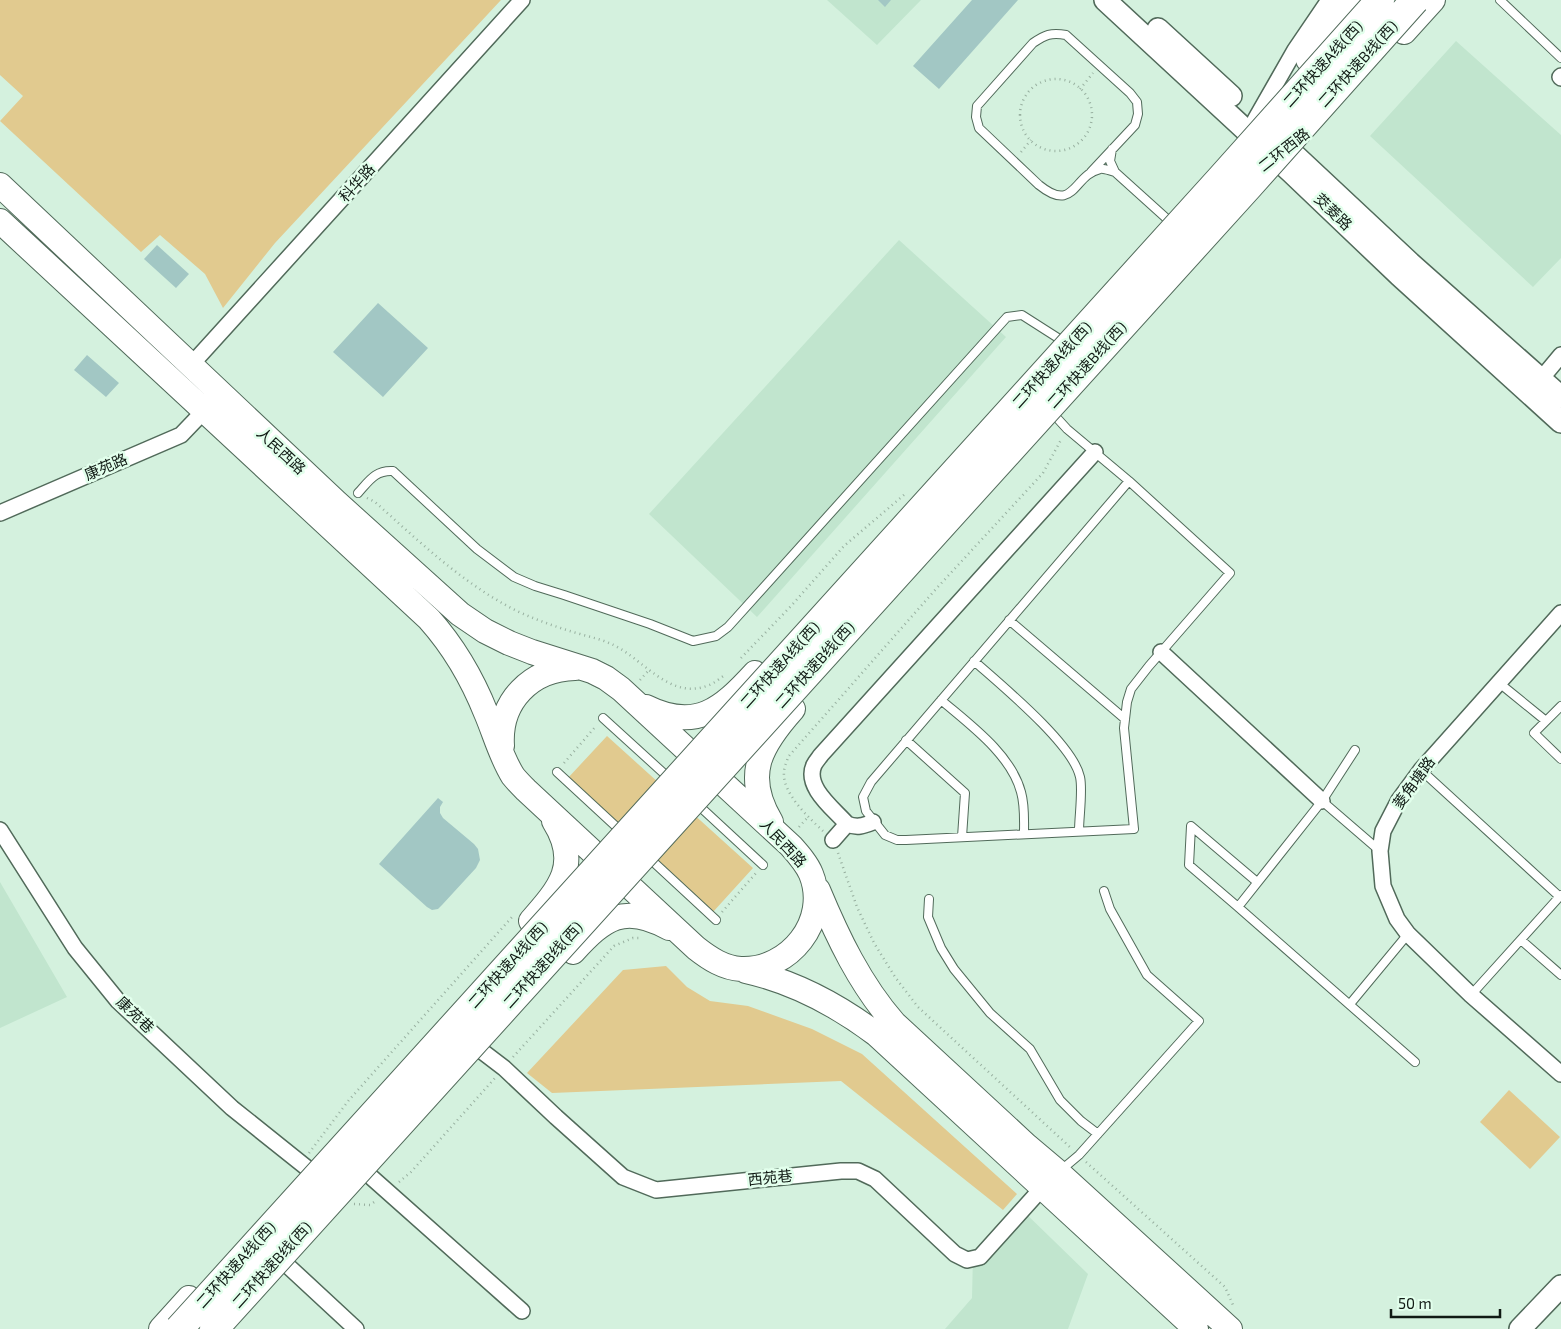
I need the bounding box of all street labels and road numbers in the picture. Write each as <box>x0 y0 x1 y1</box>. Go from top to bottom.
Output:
street label: 二环快速A线(西) <box>1279 16 1366 110</box>
street label: 二环快速B线(西) <box>1314 16 1401 110</box>
street label: 二环西路 <box>1254 124 1313 175</box>
street label: 科华路 <box>335 160 378 205</box>
street label: 茭菱路 <box>1311 189 1356 233</box>
street label: 二环快速A线(西) <box>1008 317 1095 411</box>
street label: 二环快速B线(西) <box>1043 317 1130 411</box>
street label: 人民西路 <box>254 423 310 477</box>
street label: 康苑路 <box>81 449 130 483</box>
street label: 二环快速A线(西) <box>736 617 823 711</box>
street label: 二环快速B线(西) <box>771 617 858 711</box>
street label: 菱角塘路 <box>1388 753 1438 812</box>
street label: 人民西路 <box>757 814 811 870</box>
street label: 二环快速A线(西) <box>464 917 551 1011</box>
street label: 二环快速B线(西) <box>499 917 586 1011</box>
street label: 康苑巷 <box>113 992 158 1036</box>
street label: 西苑巷 <box>747 1166 793 1188</box>
street label: 二环快速A线(西) <box>192 1217 279 1311</box>
street label: 二环快速B线(西) <box>228 1217 315 1311</box>

